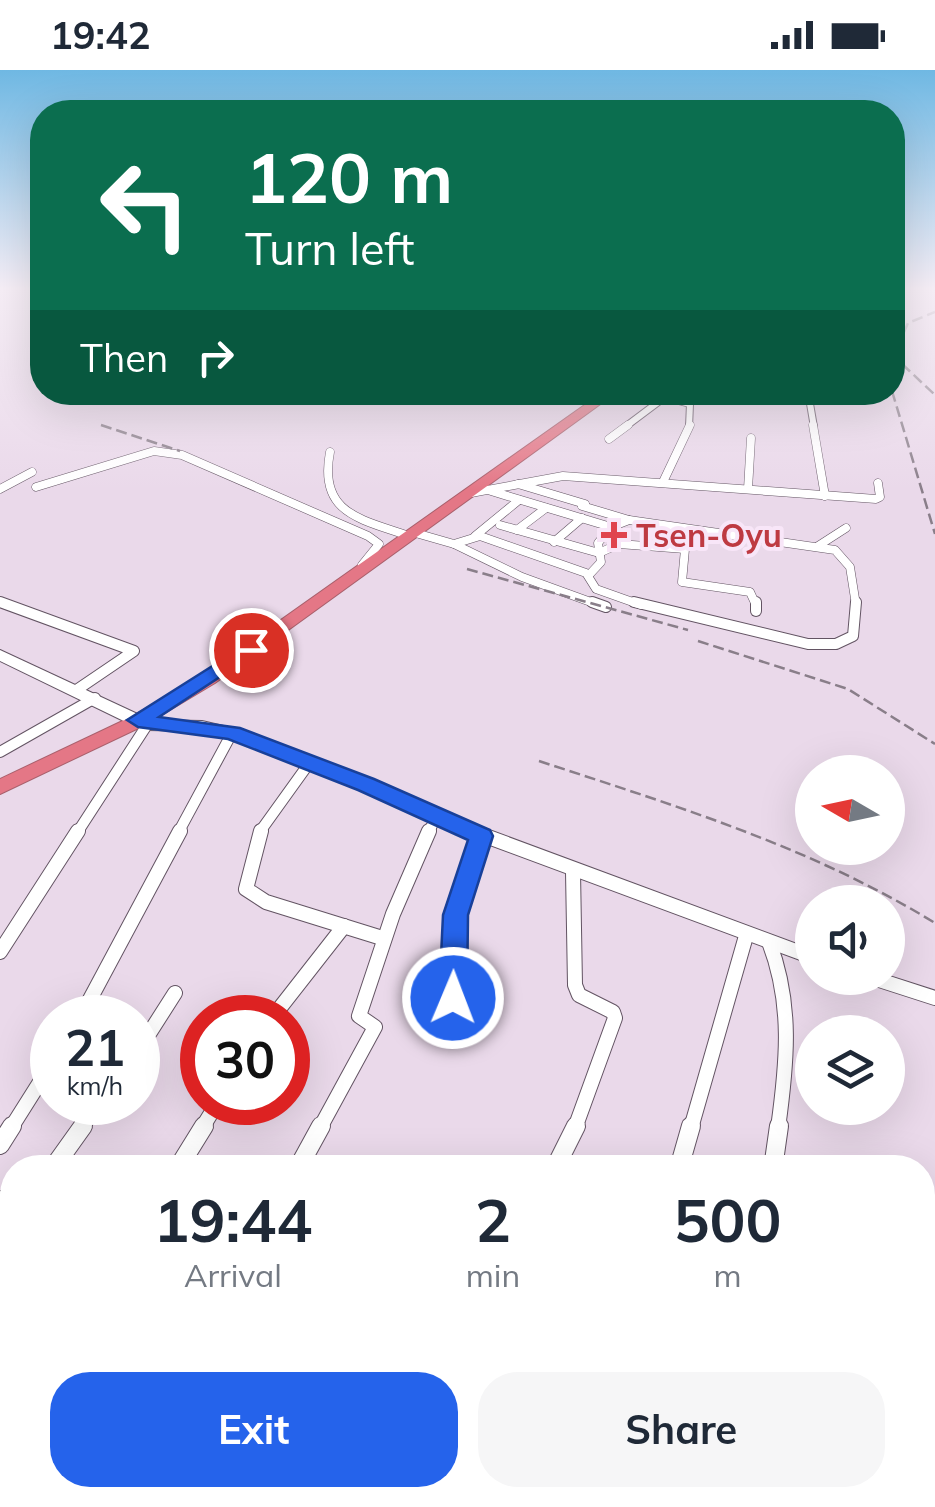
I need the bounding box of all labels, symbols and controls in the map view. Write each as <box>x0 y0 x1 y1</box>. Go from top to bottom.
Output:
text: 19:42 <box>50 11 151 59</box>
text: 120 m <box>245 133 453 221</box>
icon: left <box>80 140 210 270</box>
text: Turn left <box>245 220 414 276</box>
icon: right <box>188 330 243 385</box>
text: Then <box>80 334 168 382</box>
place label: Tsen-Oyu <box>636 515 782 555</box>
marker: Tsen-Oyu <box>601 522 627 548</box>
pin <box>209 608 294 693</box>
icon: arrive <box>224 623 279 678</box>
north arrow <box>795 755 905 865</box>
map controls <box>795 755 905 1125</box>
button: sound <box>795 885 905 995</box>
position arrow <box>401 946 505 1050</box>
speed limit sign: 30 <box>180 995 310 1125</box>
button: layers <box>795 1015 905 1125</box>
text: 21 <box>65 1016 125 1079</box>
text: km/h <box>67 1070 123 1101</box>
text: 19:44 <box>153 1182 312 1257</box>
text: 2 <box>475 1182 511 1257</box>
text: 500 <box>674 1182 782 1257</box>
text: Arrival <box>184 1255 282 1295</box>
text: min <box>466 1255 520 1295</box>
text: m <box>714 1255 742 1295</box>
button: Exit <box>50 1372 458 1487</box>
button: Share <box>478 1372 885 1487</box>

